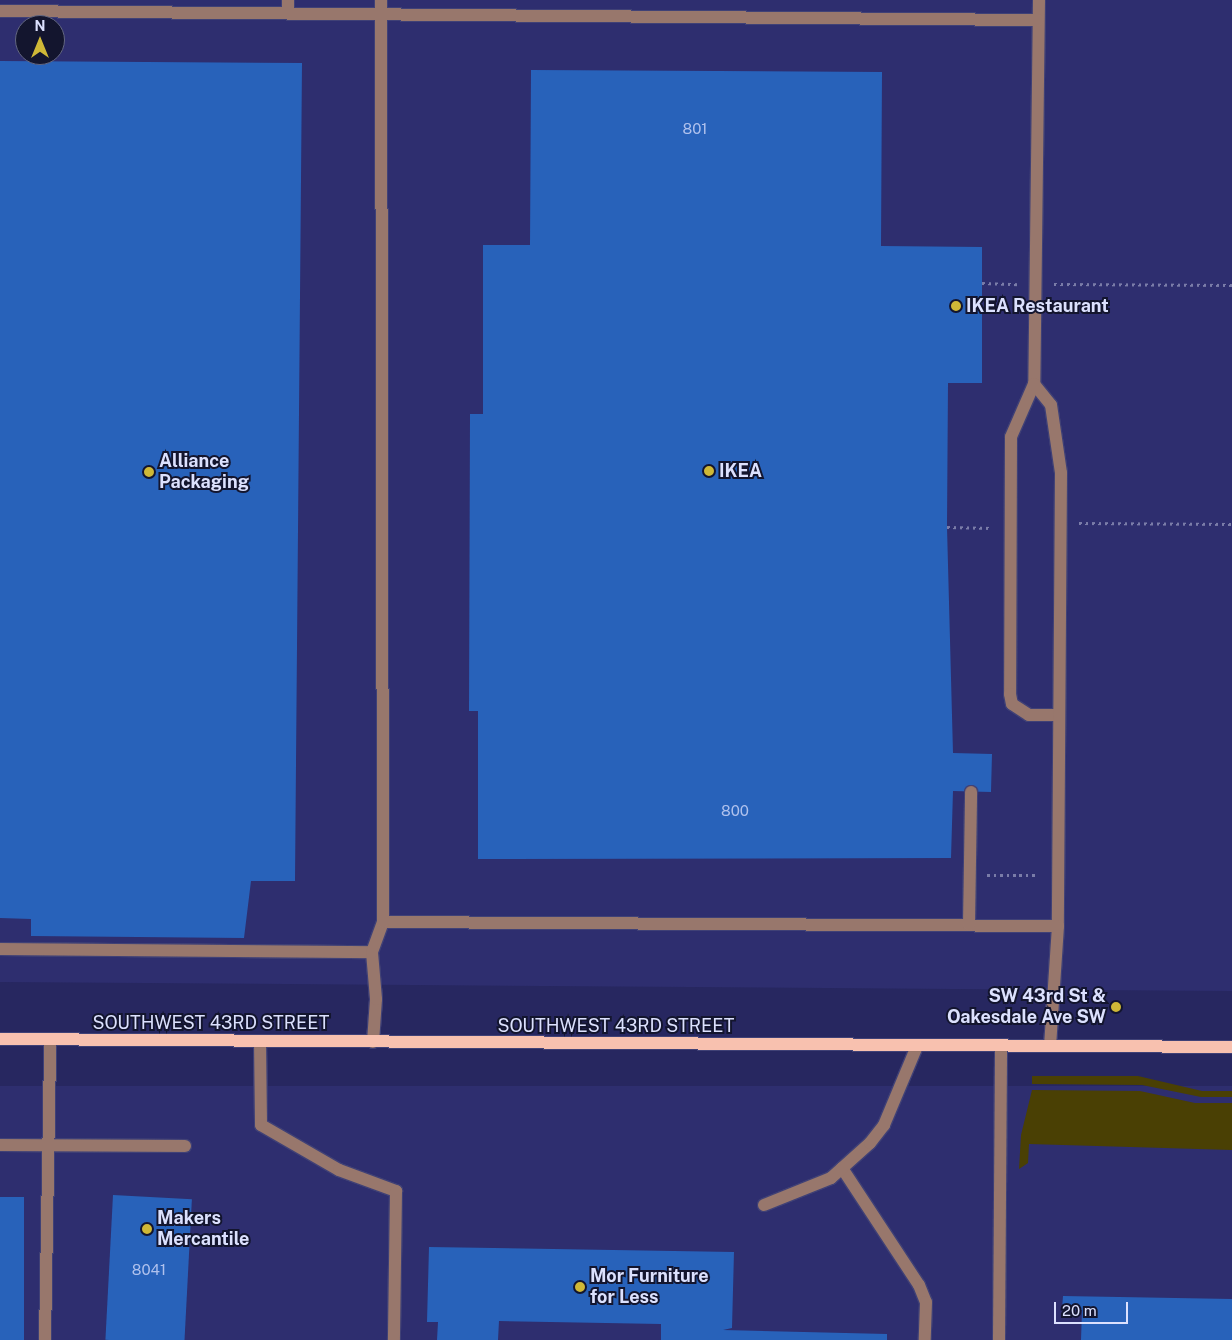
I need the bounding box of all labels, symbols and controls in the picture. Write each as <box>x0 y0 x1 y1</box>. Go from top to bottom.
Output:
north arrow <box>15 15 65 65</box>
text: N <box>35 18 45 34</box>
house number: 801 <box>683 120 707 138</box>
place label: IKEA Restaurant <box>966 295 1109 317</box>
marker: IKEA Restaurant <box>950 300 962 312</box>
place label: Alliance Packaging <box>159 451 249 494</box>
place label: IKEA <box>719 460 762 482</box>
marker: IKEA <box>703 465 715 477</box>
marker: Alliance Packaging <box>143 466 155 478</box>
house number: 800 <box>721 802 749 820</box>
place label: SW 43rd St & Oakesdale Ave SW <box>947 986 1106 1028</box>
marker: SW 43rd St & Oakesdale Ave SW <box>1110 1001 1122 1013</box>
street label: SOUTHWEST 43RD STREET <box>93 1012 329 1034</box>
street label: SOUTHWEST 43RD STREET <box>498 1015 734 1037</box>
place label: Makers Mercantile <box>157 1208 249 1250</box>
marker: Makers Mercantile <box>141 1223 153 1235</box>
house number: 8041 <box>132 1261 166 1279</box>
place label: Mor Furniture for Less <box>590 1266 709 1308</box>
marker: Mor Furniture for Less <box>574 1281 586 1293</box>
scale bar <box>1057 1292 1131 1324</box>
text: 20 m <box>1062 1302 1097 1319</box>

